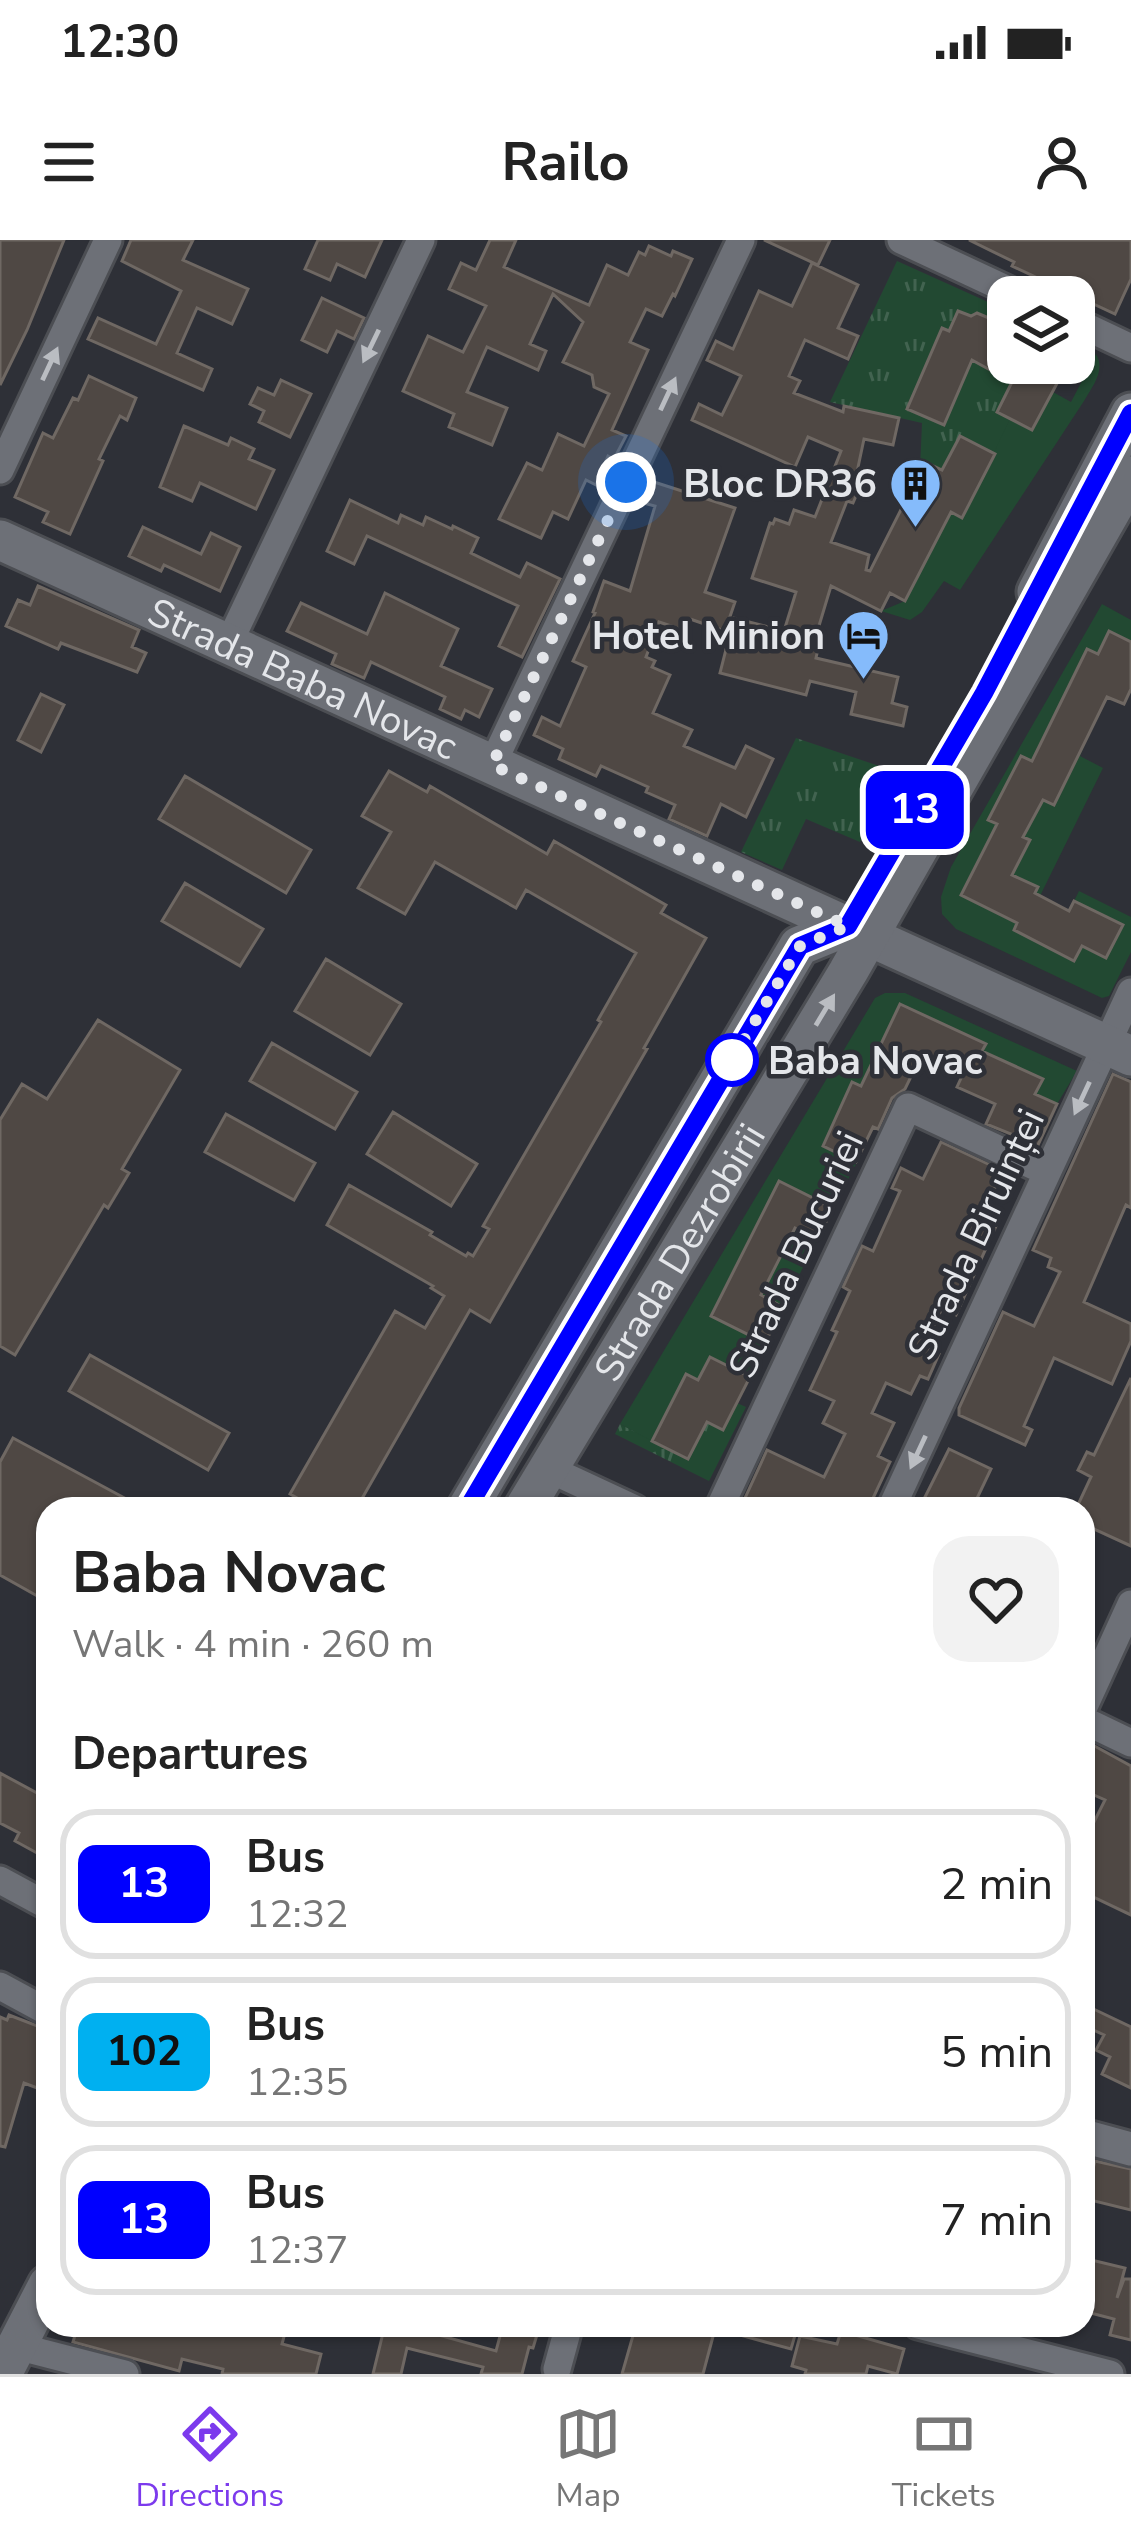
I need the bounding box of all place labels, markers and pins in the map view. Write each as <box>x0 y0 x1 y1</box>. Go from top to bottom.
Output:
building icon: Bloc DR36 <box>888 455 944 529</box>
place label: Bloc DR36 <box>683 458 877 511</box>
hotel icon: Hotel Minion <box>836 607 892 681</box>
place label: Hotel Minion <box>592 610 825 663</box>
marker: Baba Novac <box>707 1035 757 1085</box>
place label: Baba Novac <box>768 1035 983 1088</box>

